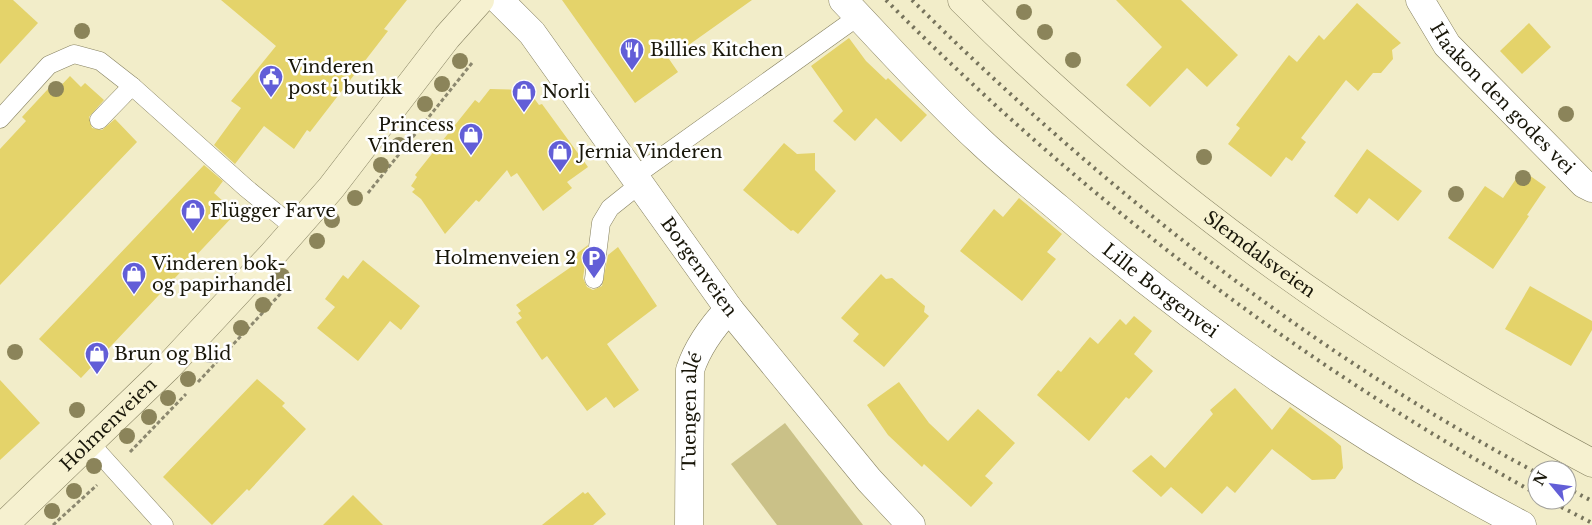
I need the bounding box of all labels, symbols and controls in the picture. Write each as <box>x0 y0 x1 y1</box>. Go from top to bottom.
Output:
street label: Haakon den godes vei <box>1425 19 1579 179</box>
restaurant icon: Billies Kitchen <box>619 37 645 71</box>
place label: Billies Kitchen <box>650 39 783 61</box>
place label: Vinderen post i butikk <box>287 56 402 99</box>
public building icon: Vinderen post i butikk <box>258 64 284 98</box>
shop icon: Norli <box>511 79 537 113</box>
place label: Norli <box>542 81 590 103</box>
place label: Princess Vinderen <box>367 114 454 157</box>
shop icon: Princess Vinderen <box>458 122 484 156</box>
shop icon: Jernia Vinderen <box>547 139 573 173</box>
place label: Jernia Vinderen <box>576 141 722 163</box>
shop icon: Flügger Farve <box>180 198 206 232</box>
place label: Flügger Farve <box>210 200 336 222</box>
street label: Slemdalsveien <box>1200 206 1320 302</box>
street label: Borgenveien <box>656 213 742 321</box>
street label: Lille Borgenvei <box>1098 239 1223 342</box>
parking icon: Holmenveien 2 <box>581 245 607 279</box>
place label: Holmenveien 2 <box>435 247 576 269</box>
place label: Vinderen bok- og papirhandel <box>151 253 292 296</box>
shop icon: Vinderen bok- og papirhandel <box>121 261 147 295</box>
shop icon: Brun og Blid <box>84 341 110 375</box>
place label: Brun og Blid <box>114 343 232 365</box>
street label: Tuengen allé <box>678 348 707 471</box>
street label: Holmenveien <box>56 373 161 476</box>
north arrow <box>1527 460 1577 510</box>
text: N <box>1530 469 1552 489</box>

